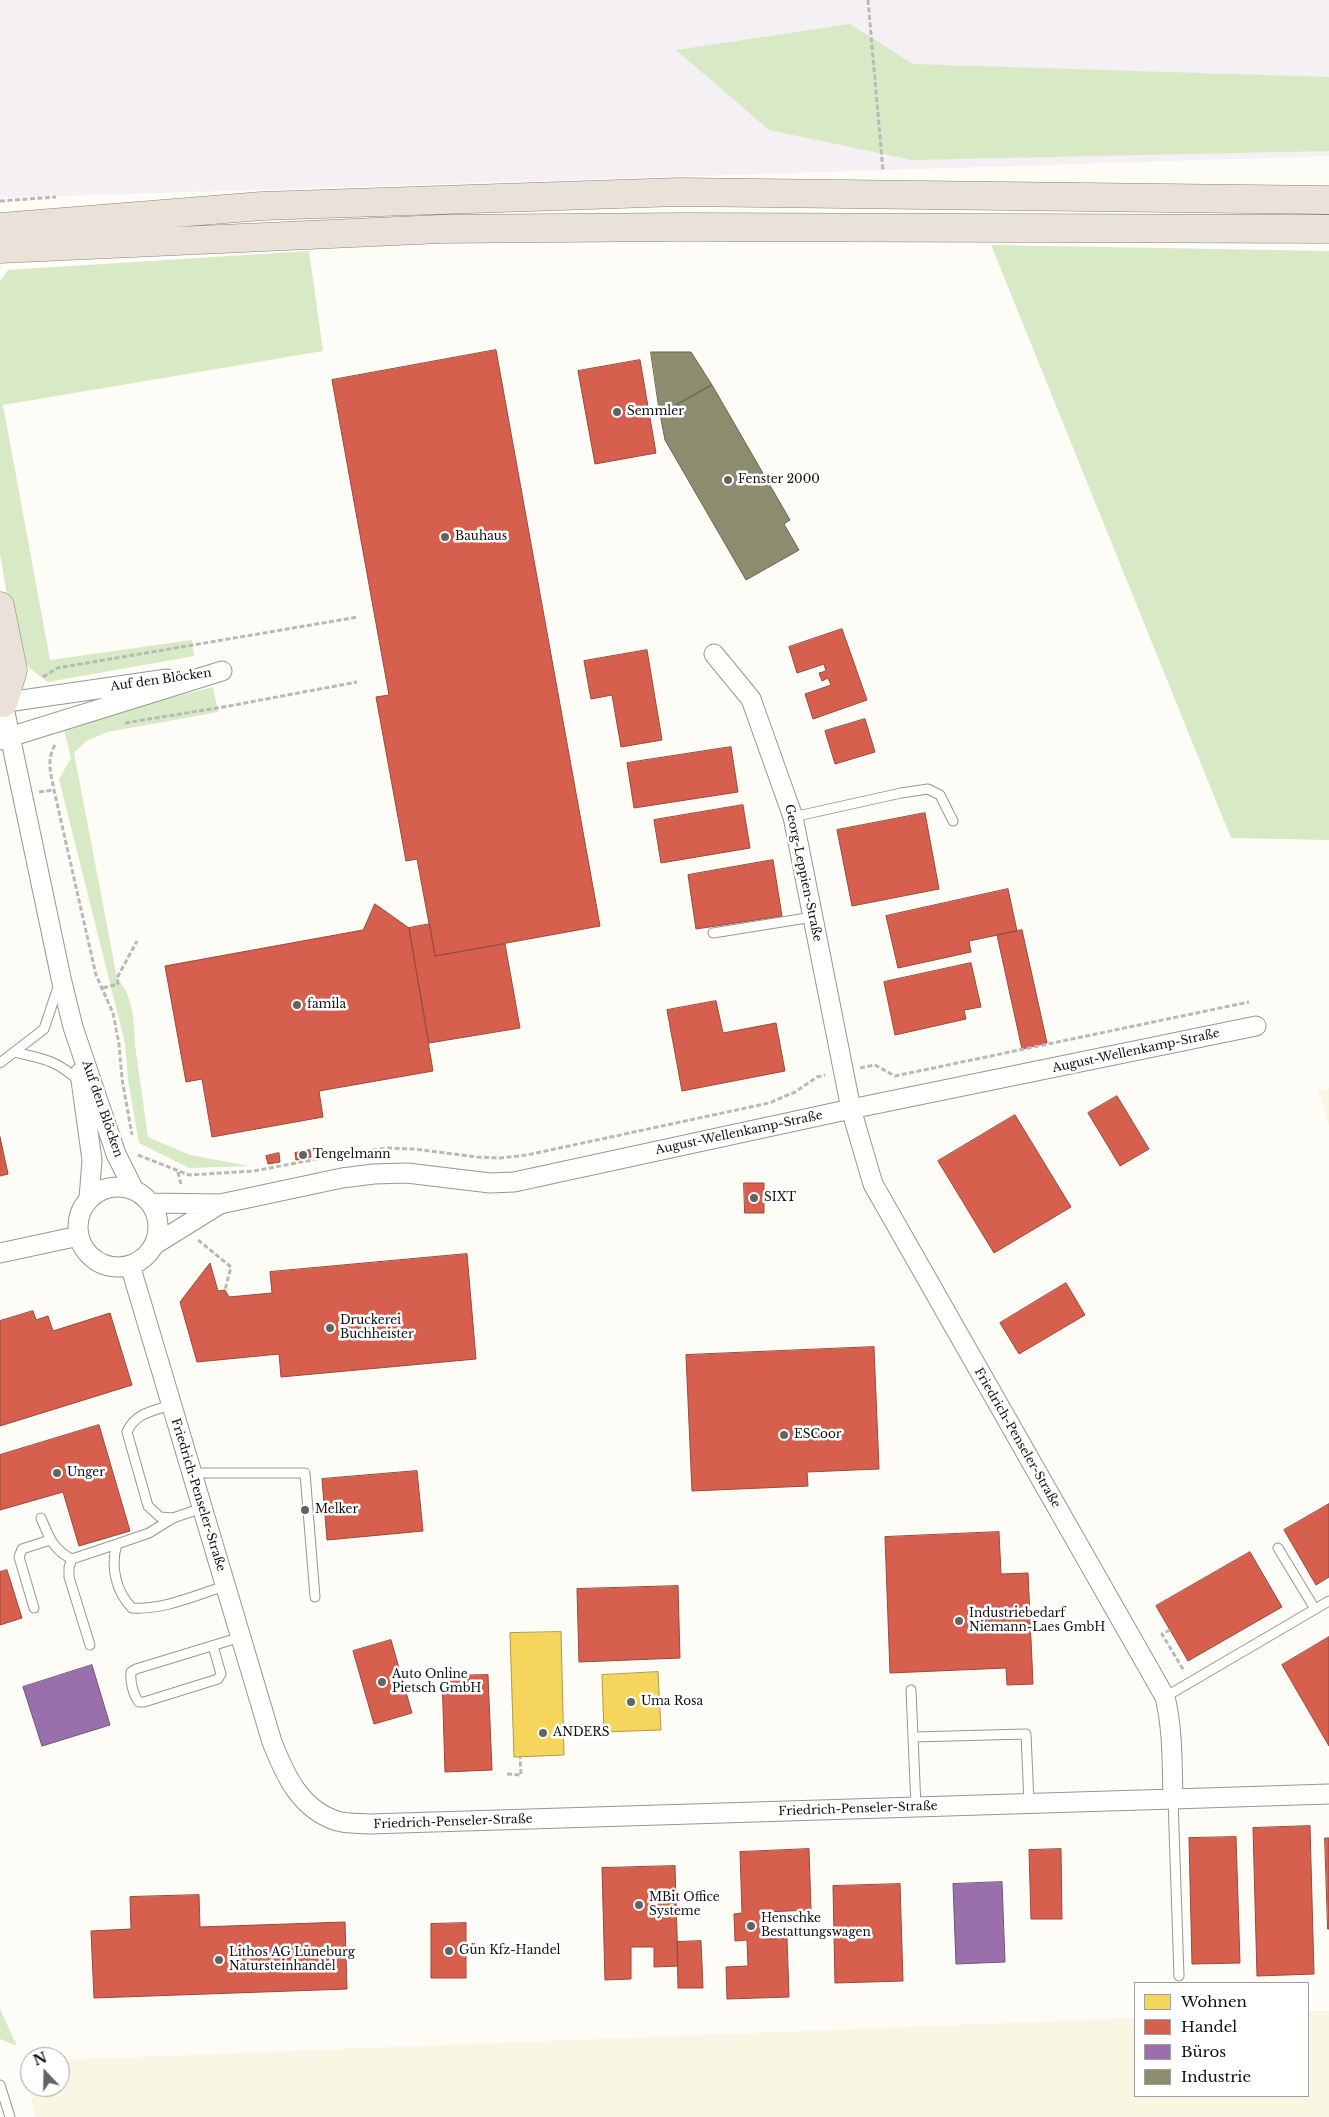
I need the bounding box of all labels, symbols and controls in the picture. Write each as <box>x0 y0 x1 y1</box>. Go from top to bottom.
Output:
place label: Semmler <box>627 405 684 419</box>
marker: Semmler <box>611 406 623 418</box>
place label: Fenster 2000 <box>738 473 820 487</box>
marker: Fenster 2000 <box>722 474 734 486</box>
place label: Bauhaus <box>455 530 507 544</box>
marker: Bauhaus <box>439 531 451 543</box>
street label: Auf den Blöcken <box>110 666 212 694</box>
street label: Georg-Leppien-Straße <box>781 803 825 943</box>
place label: famila <box>307 998 346 1012</box>
marker: famila <box>291 999 303 1011</box>
street label: August-Wellenkamp-Straße <box>1051 1026 1221 1076</box>
street label: Auf den Blöcken <box>79 1059 125 1159</box>
street label: August-Wellenkamp-Straße <box>654 1108 824 1158</box>
place label: Tengelmann <box>313 1148 390 1162</box>
marker: Tengelmann <box>297 1149 309 1161</box>
place label: SIXT <box>764 1191 796 1205</box>
marker: SIXT <box>748 1192 760 1204</box>
place label: Druckerei Buchheister <box>340 1314 414 1342</box>
marker: Druckerei Buchheister <box>324 1322 336 1334</box>
street label: Friedrich-Penseler-Straße <box>971 1365 1063 1511</box>
street label: Friedrich-Penseler-Straße <box>168 1417 228 1573</box>
place label: ESCoor <box>794 1428 841 1442</box>
marker: ESCoor <box>778 1429 790 1441</box>
place label: Unger <box>67 1466 105 1480</box>
marker: Unger <box>51 1467 63 1479</box>
place label: Melker <box>315 1503 358 1517</box>
marker: Melker <box>299 1504 311 1516</box>
place label: Industriebedarf Niemann-Laes GmbH <box>969 1607 1105 1635</box>
marker: Industriebedarf Niemann-Laes GmbH <box>953 1615 965 1627</box>
place label: Auto Online Pietsch GmbH <box>392 1668 481 1696</box>
marker: Auto Online Pietsch GmbH <box>376 1676 388 1688</box>
place label: Uma Rosa <box>641 1695 703 1709</box>
marker: Uma Rosa <box>625 1696 637 1708</box>
place label: ANDERS <box>553 1726 609 1740</box>
marker: ANDERS <box>537 1727 549 1739</box>
street label: Friedrich-Penseler-Straße <box>778 1799 938 1819</box>
street label: Friedrich-Penseler-Straße <box>373 1812 533 1832</box>
place label: MBit Office Systeme <box>649 1891 720 1919</box>
marker: MBit Office Systeme <box>633 1899 645 1911</box>
place label: Henschke Bestattungswagen <box>761 1912 871 1940</box>
marker: Henschke Bestattungswagen <box>745 1920 757 1932</box>
place label: Gün Kfz-Handel <box>459 1944 560 1958</box>
marker: Gün Kfz-Handel <box>443 1945 455 1957</box>
place label: Lithos AG Lüneburg Natursteinhandel <box>229 1946 355 1974</box>
marker: Lithos AG Lüneburg Natursteinhandel <box>213 1954 225 1966</box>
legend <box>1134 1982 1309 2097</box>
text: Wohnen <box>1181 1992 1247 2011</box>
text: Handel <box>1181 2017 1237 2036</box>
text: Büros <box>1181 2042 1226 2061</box>
north arrow <box>20 2047 70 2097</box>
text: N <box>31 2048 49 2070</box>
text: Industrie <box>1181 2067 1251 2086</box>

